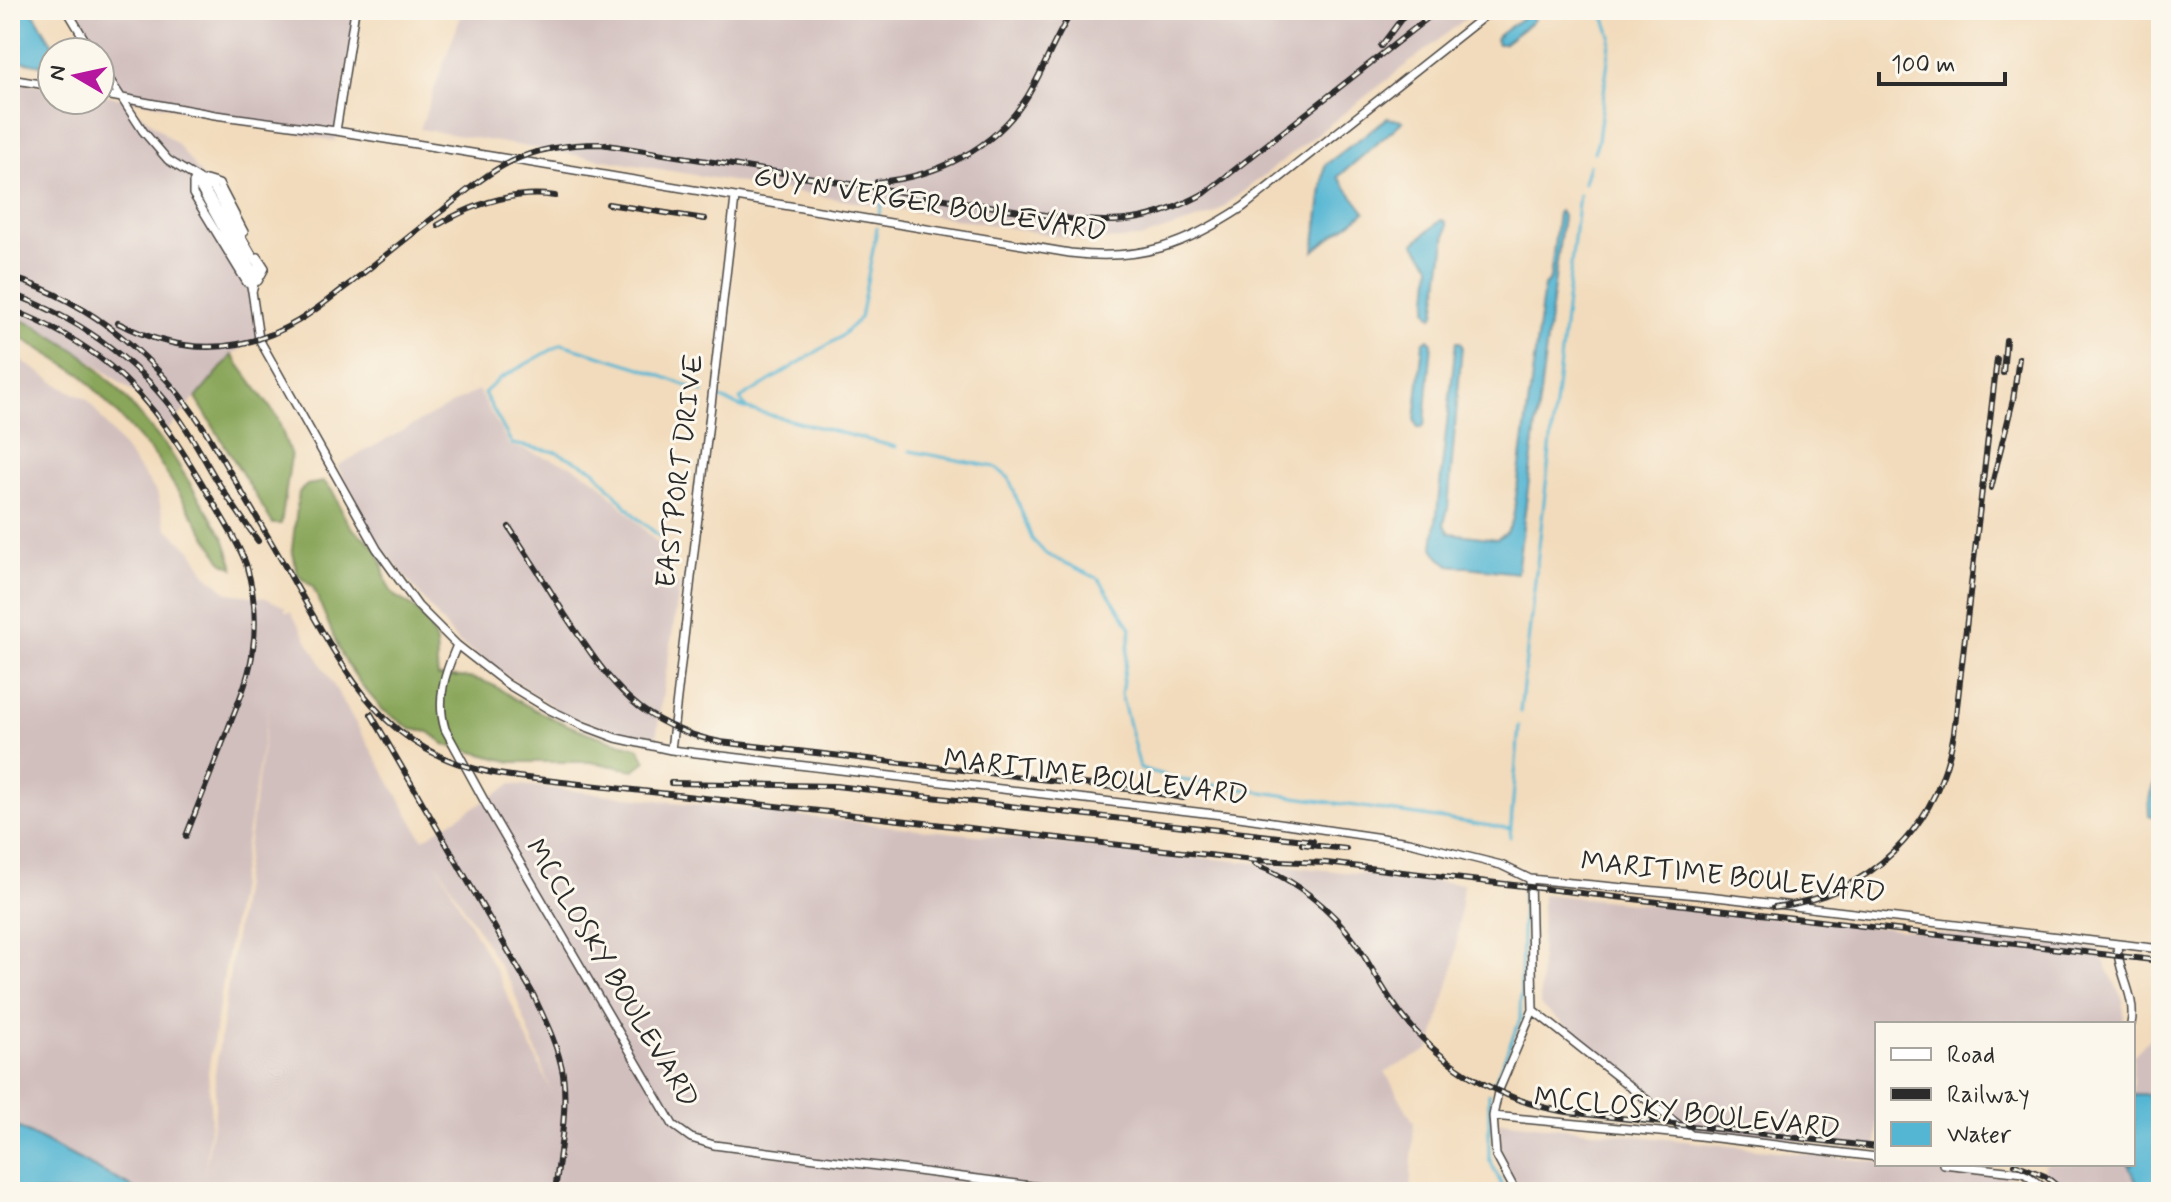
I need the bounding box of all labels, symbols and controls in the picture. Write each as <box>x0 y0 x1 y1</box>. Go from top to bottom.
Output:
north arrow <box>36 36 116 116</box>
scale bar <box>1879 36 2005 86</box>
text: 100 m <box>1891 50 1955 81</box>
text: N <box>43 64 73 83</box>
street label: GUY N VERGER BOULEVARD <box>751 159 1109 251</box>
street label: EASTPORT DRIVE <box>648 352 714 590</box>
street label: MARITIME BOULEVARD <box>942 741 1250 815</box>
street label: MCCLOSKY BOULEVARD <box>516 833 706 1115</box>
street label: MARITIME BOULEVARD <box>1579 844 1887 912</box>
legend <box>1875 1022 2135 1166</box>
text: Road <box>1947 1040 1995 1071</box>
street label: MCCLOSKY BOULEVARD <box>1532 1080 1842 1148</box>
text: Railway <box>1947 1080 2030 1111</box>
text: Water <box>1947 1120 2012 1151</box>

